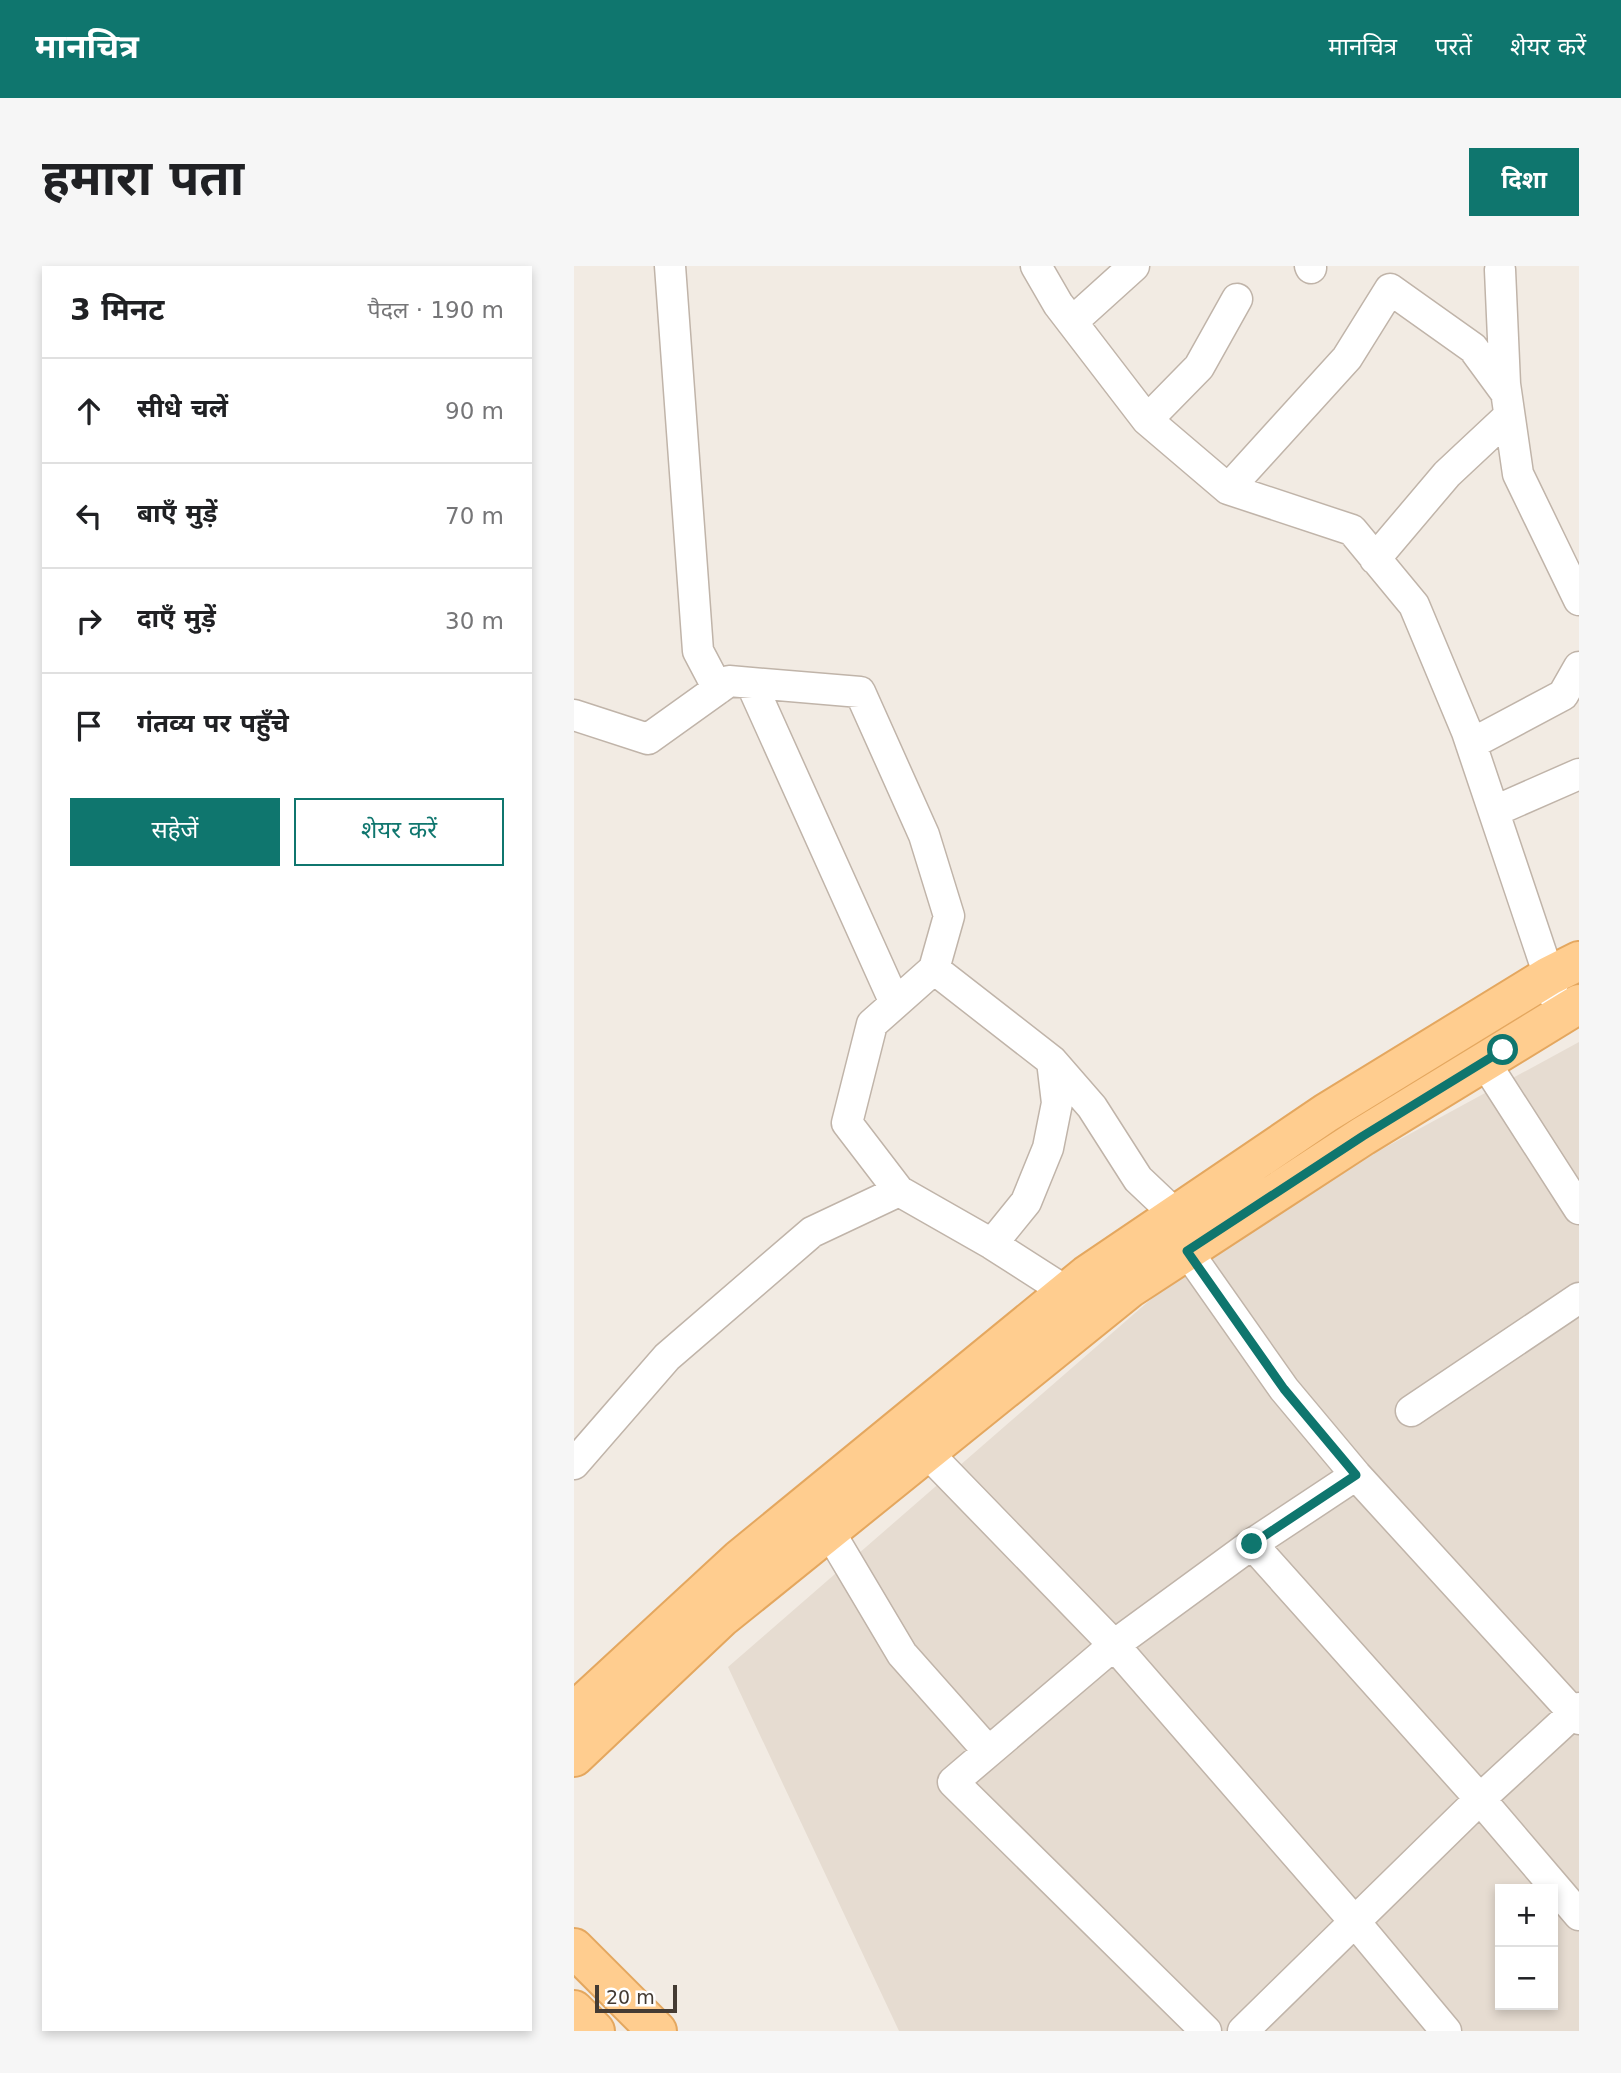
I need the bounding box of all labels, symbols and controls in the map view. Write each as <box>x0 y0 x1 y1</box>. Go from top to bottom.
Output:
text: मानचित्र <box>35 27 139 66</box>
text: मानचित्र <box>1328 33 1397 61</box>
text: परतें <box>1435 33 1472 61</box>
text: शेयर करें <box>1510 33 1586 61</box>
button: दिशा <box>1469 148 1579 216</box>
text: हमारा पता <box>42 150 244 207</box>
text: 3 मिनट <box>70 292 164 327</box>
text: पैदल · 190 m <box>368 297 504 323</box>
icon: ahead <box>70 392 108 430</box>
text: सीधे चलें <box>137 393 228 423</box>
text: 90 m <box>445 398 504 424</box>
icon: left <box>70 497 108 535</box>
text: बाएँ मुड़ें <box>137 498 217 528</box>
text: 70 m <box>445 503 504 529</box>
icon: right <box>70 602 108 640</box>
text: दाएँ मुड़ें <box>137 603 216 633</box>
text: 30 m <box>445 608 504 634</box>
icon: arrive <box>70 707 108 745</box>
text: गंतव्य पर पहुँचे <box>137 708 289 738</box>
button: सहेजें <box>70 798 280 866</box>
button: शेयर करें <box>294 798 504 866</box>
route start <box>1487 1034 1518 1065</box>
route end <box>1236 1528 1267 1559</box>
map controls <box>1495 1884 1558 2010</box>
button: + <box>1495 1884 1558 1947</box>
button: − <box>1495 1947 1558 2010</box>
scale bar <box>595 1982 677 2014</box>
text: 20 m <box>606 1986 655 2008</box>

